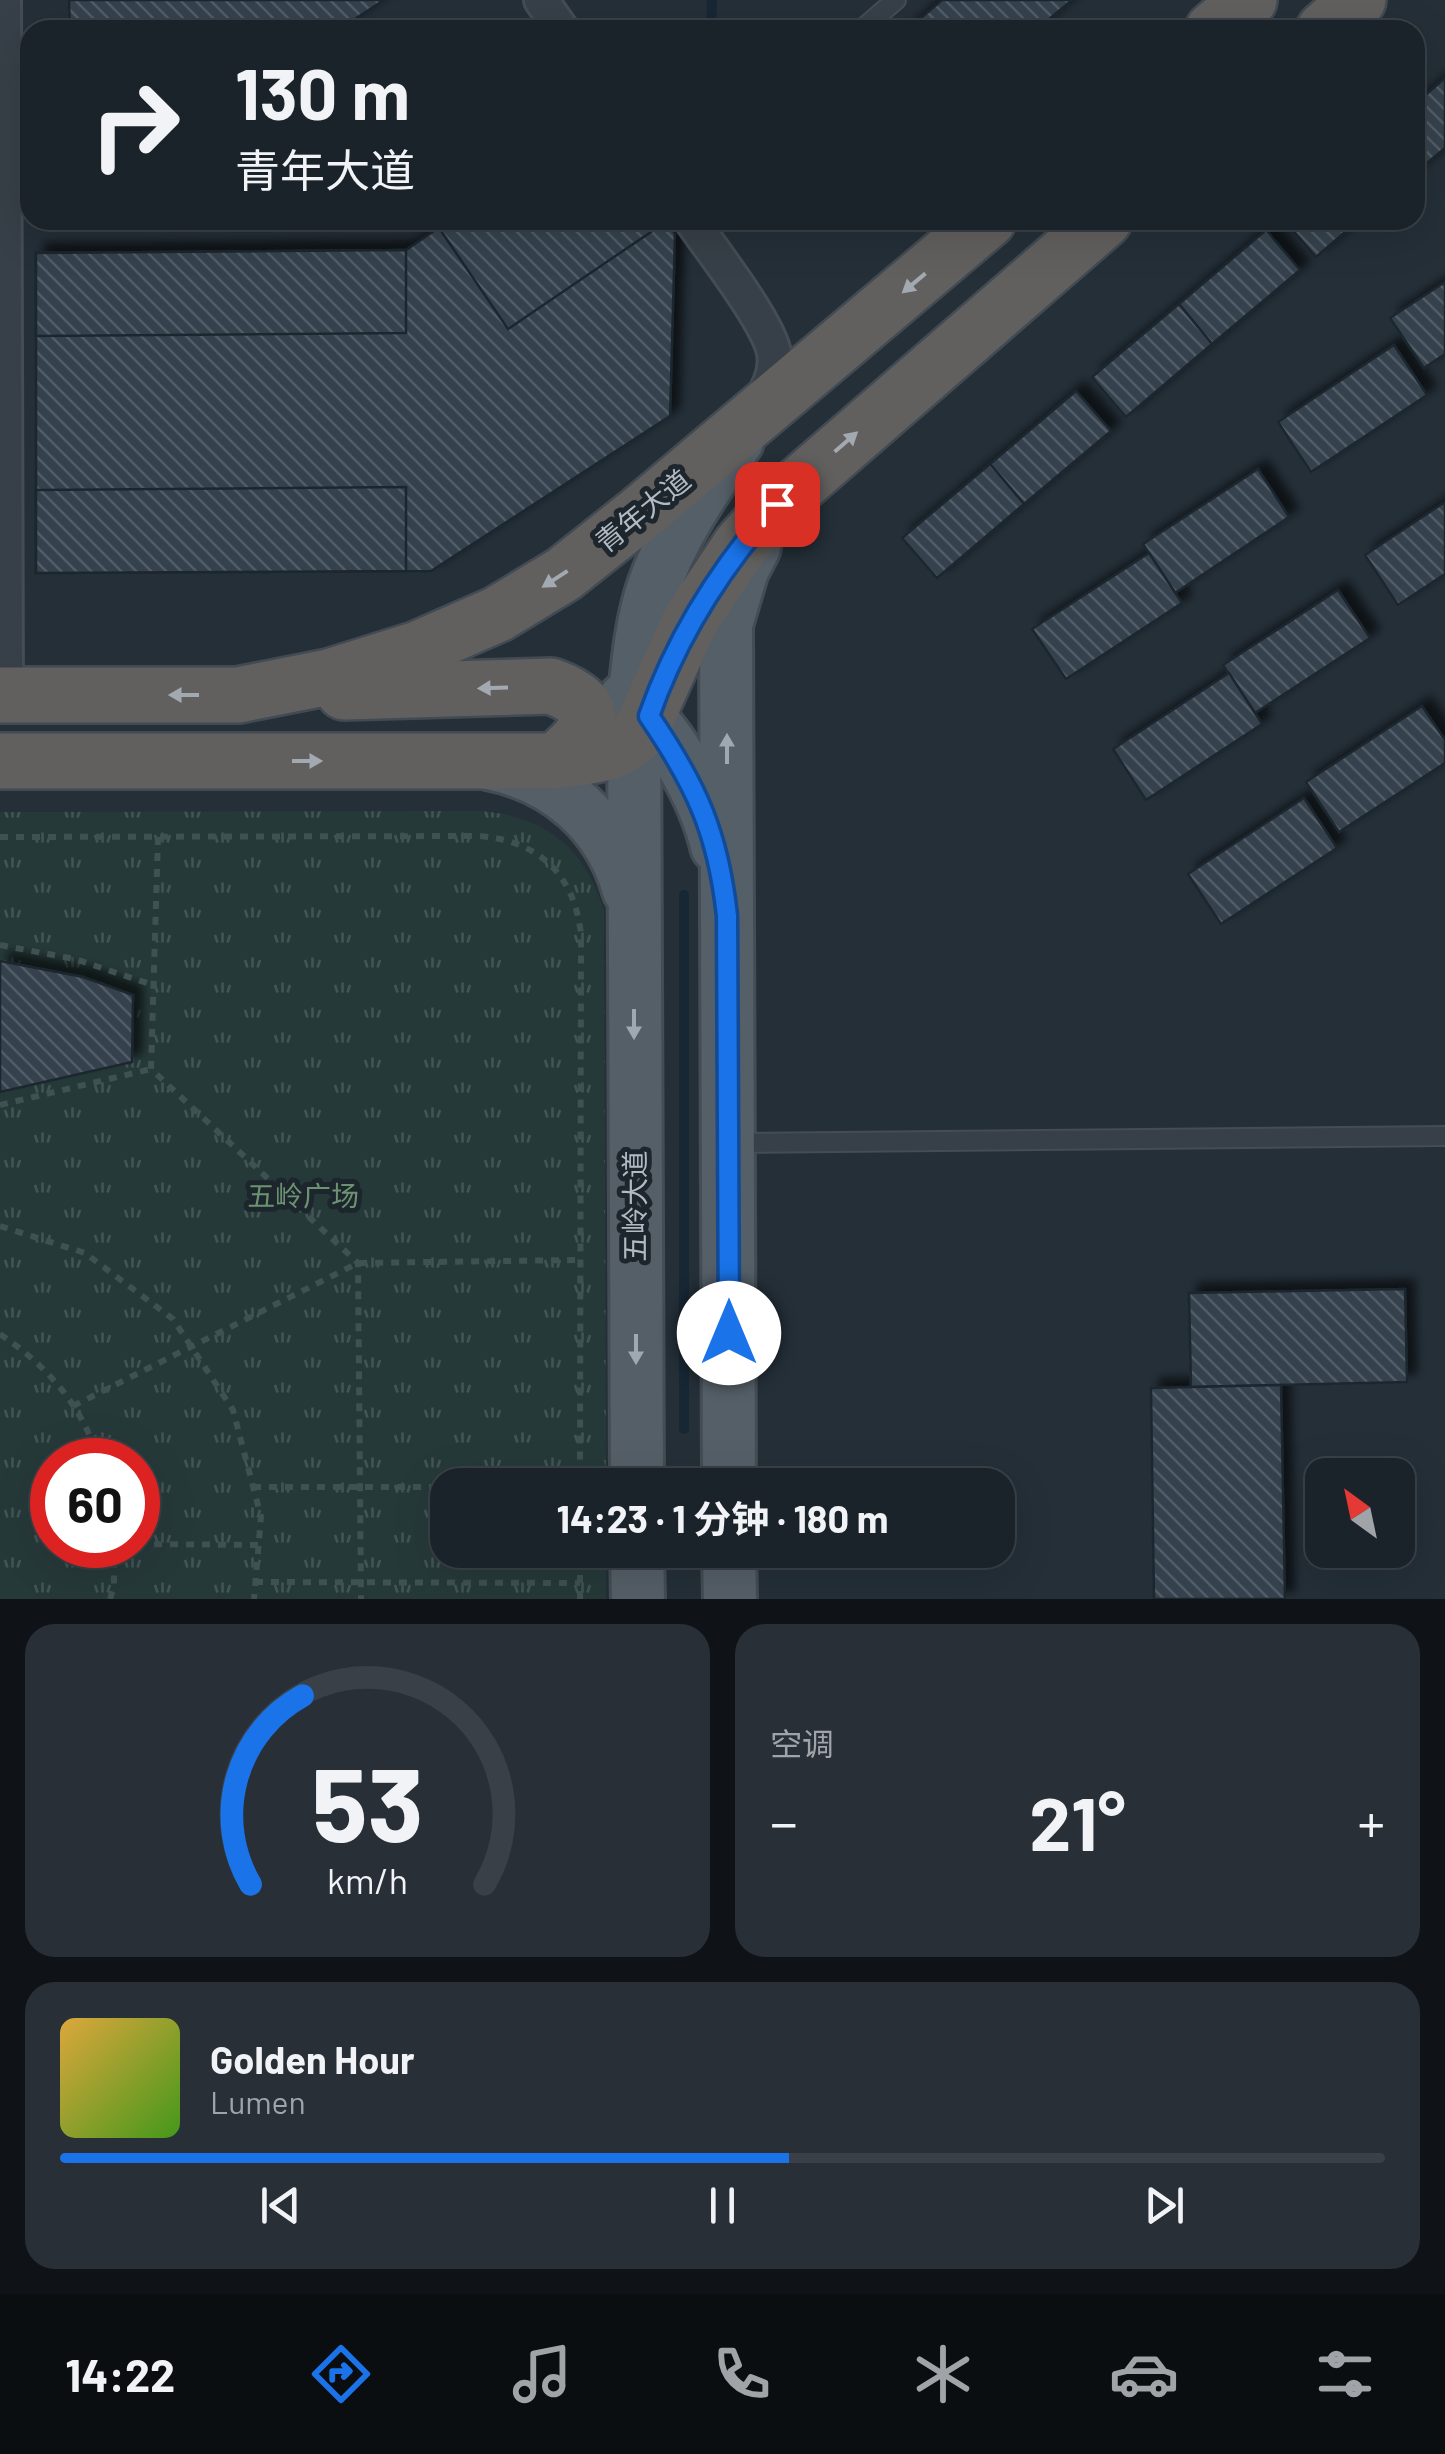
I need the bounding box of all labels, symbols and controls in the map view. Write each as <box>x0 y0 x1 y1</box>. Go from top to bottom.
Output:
text: 130 m <box>235 50 410 134</box>
icon: right <box>70 60 200 190</box>
text: 青年大道 <box>235 142 415 196</box>
one-way arrow <box>901 272 926 293</box>
one-way arrow <box>834 432 859 454</box>
street label: 青年大道 <box>588 462 697 559</box>
pin <box>735 462 820 547</box>
icon: arrive <box>750 477 805 532</box>
one-way arrow <box>542 570 569 588</box>
one-way arrow <box>477 680 509 696</box>
one-way arrow <box>167 687 199 703</box>
one-way arrow <box>719 732 735 764</box>
one-way arrow <box>292 753 324 769</box>
one-way arrow <box>626 1009 642 1041</box>
street label: 五岭大道 <box>617 1150 651 1262</box>
park label: 五岭广场 <box>247 1178 359 1212</box>
position arrow <box>677 1281 781 1385</box>
one-way arrow <box>628 1334 644 1366</box>
speed limit sign: 60 <box>30 1438 160 1568</box>
north arrow <box>1305 1458 1415 1568</box>
map controls <box>1305 1458 1415 1568</box>
text: 14:23 · 1 分钟 · 180 m <box>557 1495 888 1541</box>
text: 空调 <box>770 1724 834 1762</box>
text: 53 <box>311 1738 424 1863</box>
text: 21° <box>1029 1776 1126 1866</box>
text: − <box>770 1788 798 1854</box>
text: + <box>1357 1788 1385 1854</box>
text: km/h <box>327 1858 408 1901</box>
text: Golden Hour <box>210 2036 415 2082</box>
text: Lumen <box>210 2082 306 2120</box>
icon: previous <box>253 2178 308 2233</box>
icon: pause <box>695 2178 750 2233</box>
icon: next <box>1137 2178 1192 2233</box>
icon: directions <box>306 2339 376 2409</box>
icon: music <box>507 2339 577 2409</box>
icon: phone <box>707 2339 777 2409</box>
icon: climate <box>908 2339 978 2409</box>
icon: car <box>1109 2339 1179 2409</box>
icon: filters <box>1310 2339 1380 2409</box>
text: 14:22 <box>65 2347 175 2401</box>

